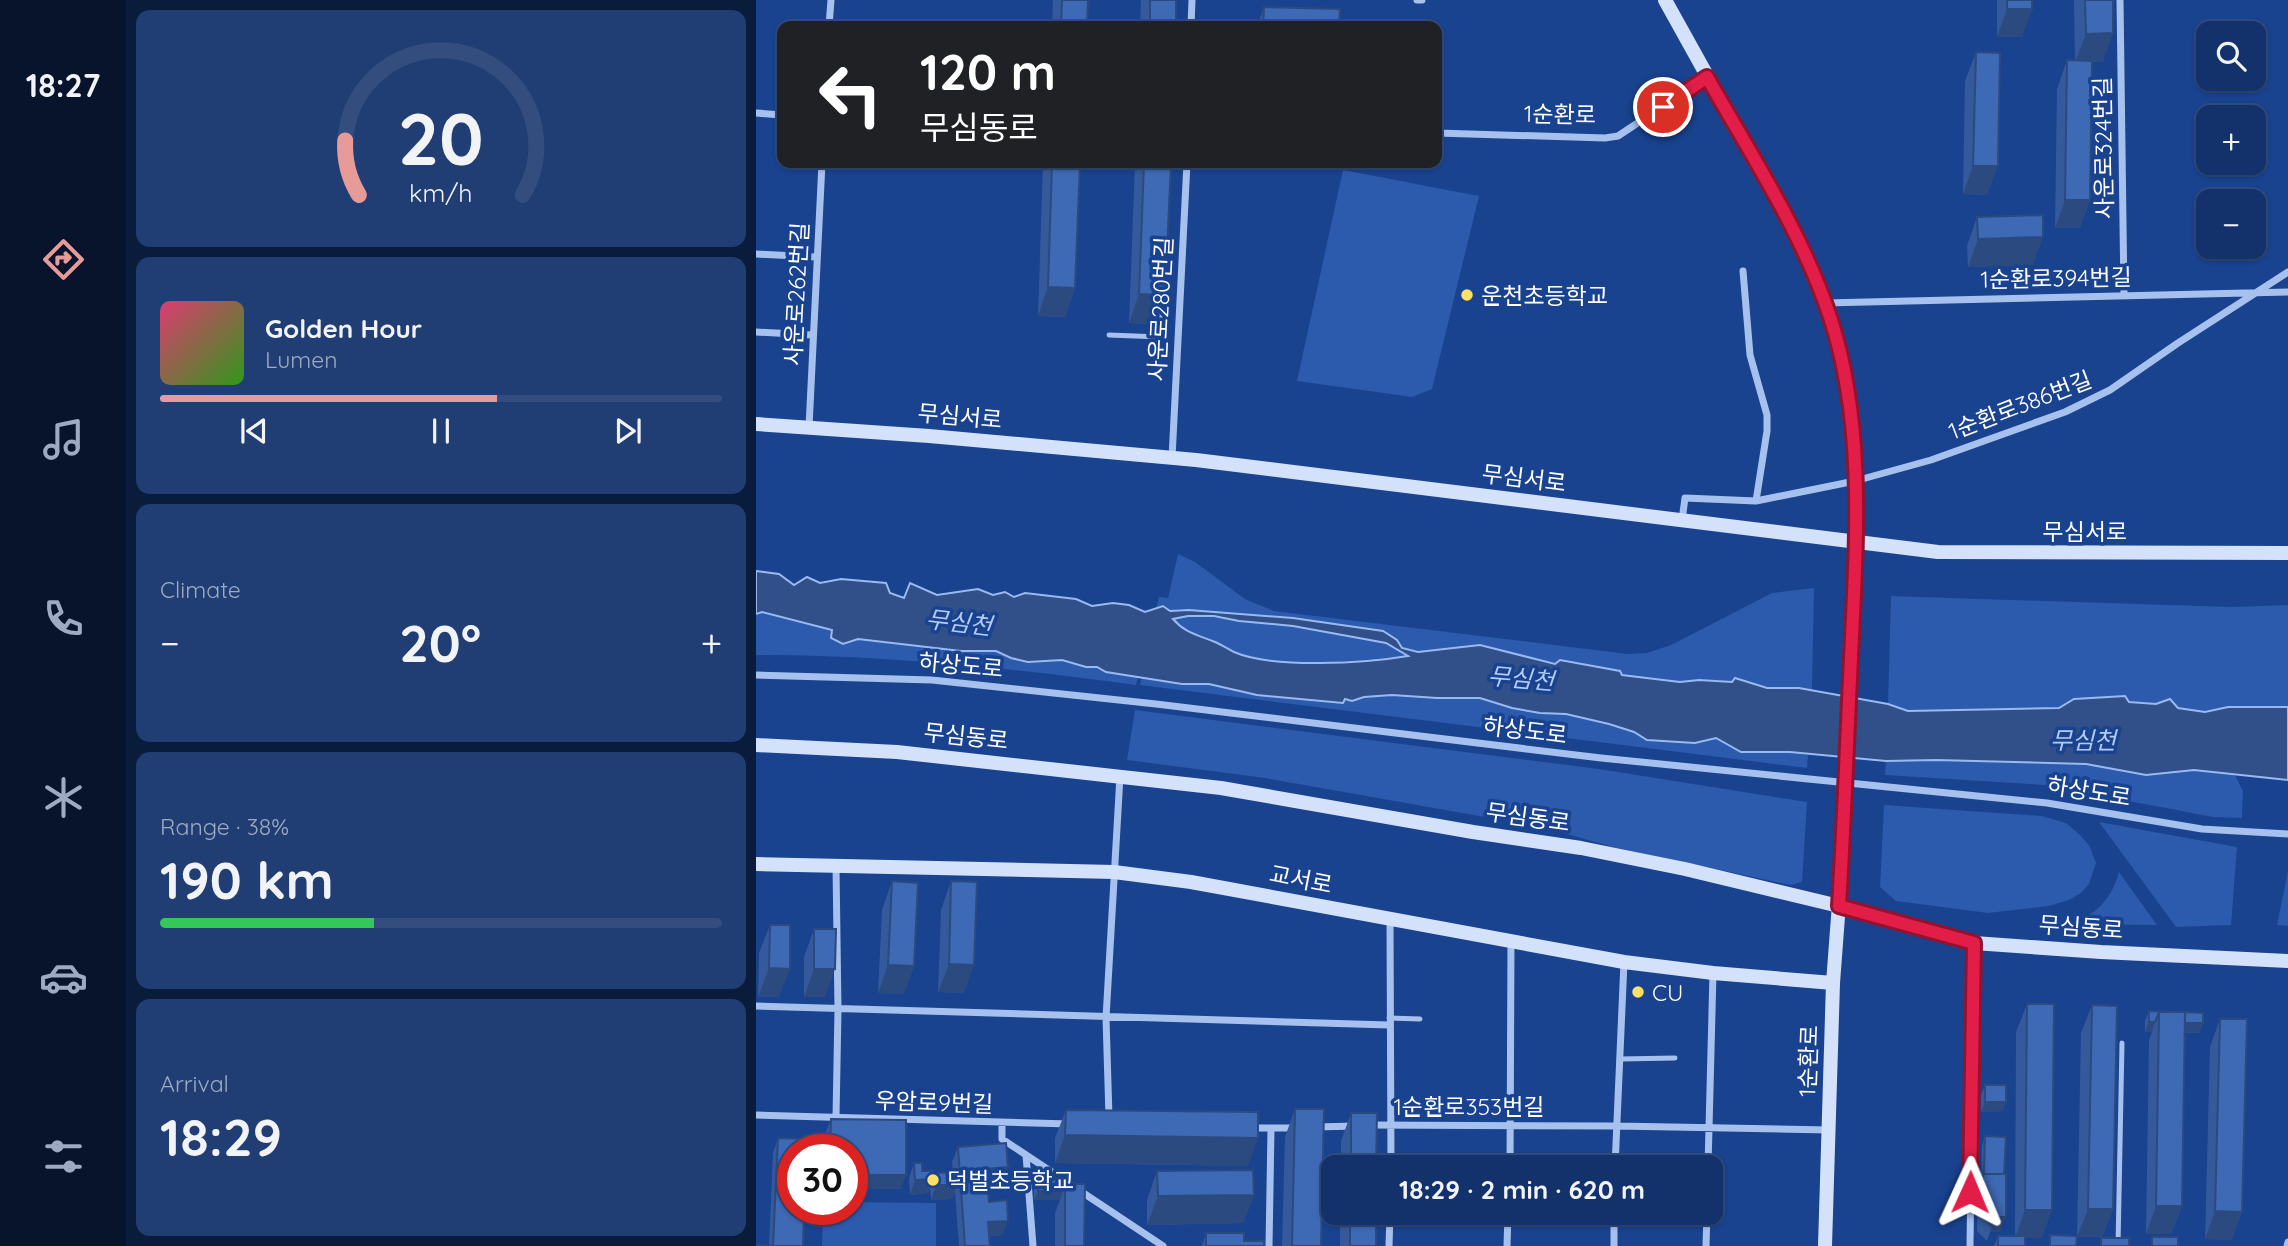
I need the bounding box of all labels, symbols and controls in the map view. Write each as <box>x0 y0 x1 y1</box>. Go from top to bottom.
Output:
map controls <box>2196 21 2266 259</box>
button: search <box>2196 21 2266 91</box>
text: 120 m <box>920 41 1056 102</box>
icon: left <box>805 49 896 140</box>
text: 18:27 <box>26 65 100 105</box>
pin <box>1633 77 1693 137</box>
street label: 사운로324번길 <box>2087 77 2119 219</box>
icon: arrive <box>1644 88 1682 126</box>
text: 20 <box>398 92 484 183</box>
street label: 1순환로 <box>1524 99 1596 129</box>
button: + <box>2196 105 2266 175</box>
text: 무심동로 <box>920 107 1038 147</box>
text: km/h <box>409 176 473 207</box>
button: − <box>2196 189 2266 259</box>
street label: 사운로262번길 <box>778 222 814 366</box>
icon: directions <box>39 235 88 284</box>
street label: 사운로280번길 <box>1142 236 1178 382</box>
street label: 1순환로394번길 <box>1980 262 2132 294</box>
place label: 운천초등학교 <box>1481 281 1608 310</box>
marker: 운천초등학교 <box>1459 287 1475 303</box>
text: Golden Hour <box>265 312 422 345</box>
text: Lumen <box>265 345 338 374</box>
street label: 1순환로386번길 <box>1944 364 2096 446</box>
street label: 무심서로 <box>917 398 1003 434</box>
icon: previous <box>235 412 273 450</box>
icon: pause <box>422 412 460 450</box>
icon: next <box>609 412 647 450</box>
icon: music <box>39 415 88 464</box>
street label: 무심서로 <box>1480 458 1568 498</box>
street label: 무심서로 <box>2043 517 2127 546</box>
text: Climate <box>160 575 241 604</box>
icon: phone <box>39 594 88 643</box>
water label: 무심천 <box>924 603 997 641</box>
text: 20° <box>399 610 481 675</box>
text: − <box>160 619 180 667</box>
text: + <box>701 619 722 667</box>
street label: 하상도로 <box>918 647 1004 683</box>
water label: 무심천 <box>1487 660 1558 696</box>
street label: 하상도로 <box>1481 710 1569 750</box>
street label: 무심동로 <box>922 717 1010 755</box>
water label: 무심천 <box>2050 725 2119 755</box>
street label: 하상도로 <box>2045 770 2133 812</box>
icon: climate <box>39 773 88 822</box>
street label: 무심동로 <box>1484 797 1572 837</box>
text: Range · 38% <box>160 812 289 841</box>
text: 190 km <box>160 847 334 912</box>
street label: 교서로 <box>1267 859 1335 899</box>
street label: 무심동로 <box>2038 910 2124 944</box>
icon: car <box>39 953 88 1002</box>
place label: CU <box>1652 978 1683 1007</box>
marker: CU <box>1630 984 1646 1000</box>
street label: 1순환로 <box>1792 1025 1824 1097</box>
text: Arrival <box>160 1069 229 1098</box>
street label: 우암로9번길 <box>874 1085 994 1119</box>
street label: 1순환로353번길 <box>1394 1092 1544 1121</box>
text: 18:29 <box>160 1104 282 1169</box>
icon: filters <box>39 1132 88 1181</box>
speed limit sign: 30 <box>777 1134 868 1225</box>
position arrow <box>1933 1155 2007 1229</box>
place label: 덕벌초등학교 <box>947 1166 1074 1195</box>
marker: 덕벌초등학교 <box>925 1172 941 1188</box>
text: 18:29 · 2 min · 620 m <box>1399 1173 1645 1206</box>

